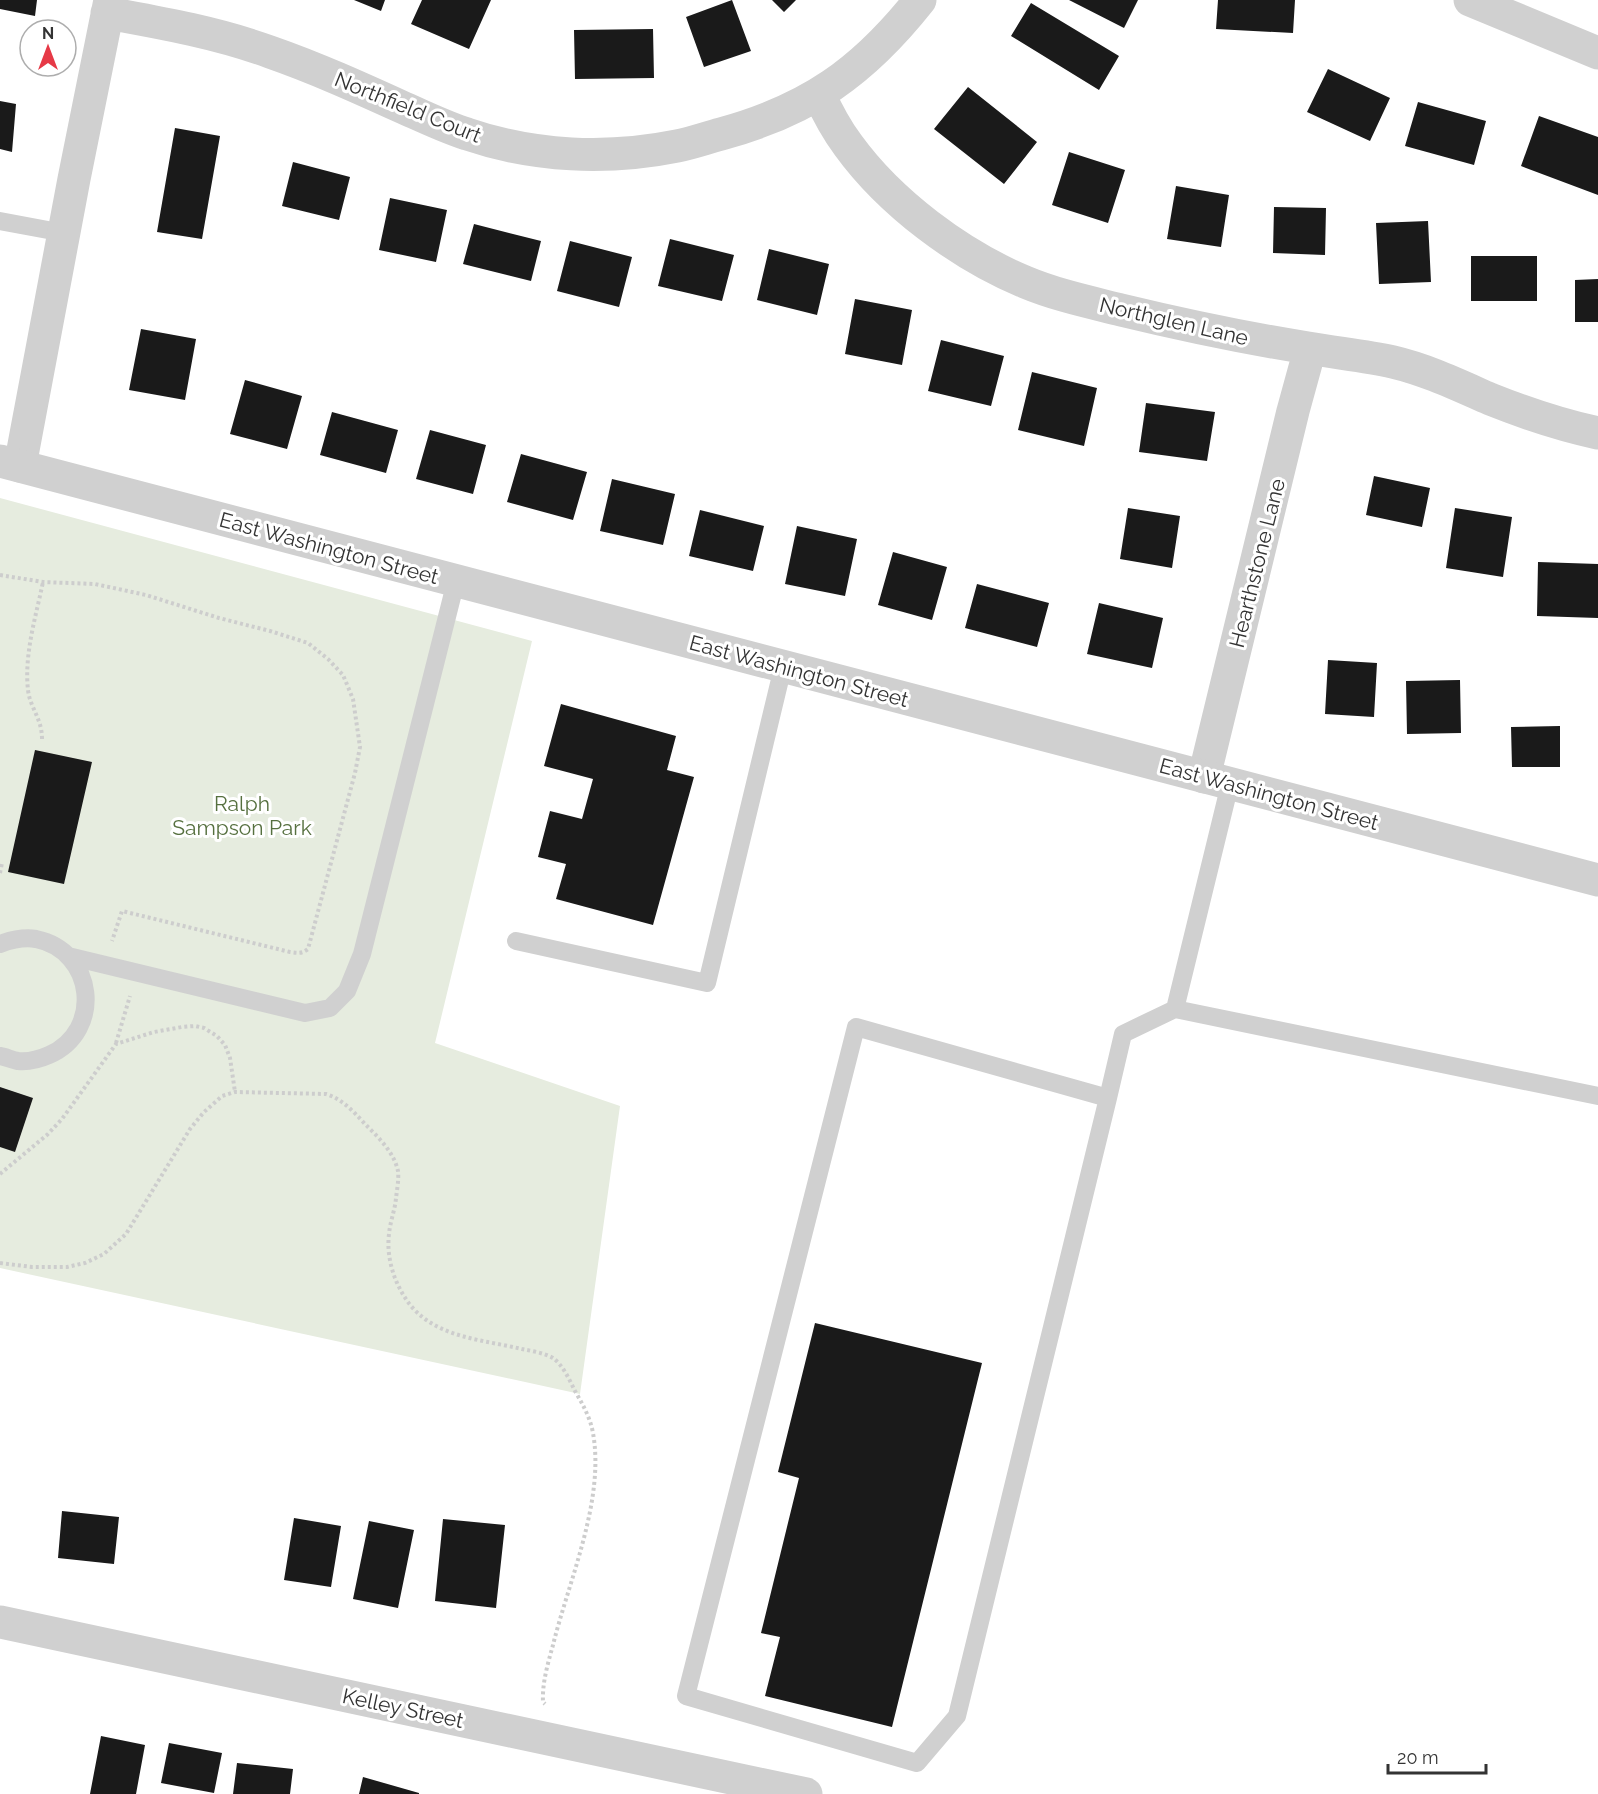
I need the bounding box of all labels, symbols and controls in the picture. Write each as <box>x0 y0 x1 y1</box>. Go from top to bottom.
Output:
north arrow <box>18 18 78 78</box>
text: N <box>42 24 54 43</box>
street label: Northfield Court <box>331 66 485 148</box>
street label: Northglen Lane <box>1097 292 1251 350</box>
street label: Hearthstone Lane <box>1224 476 1290 650</box>
street label: East Washington Street <box>217 507 441 589</box>
street label: East Washington Street <box>687 630 911 712</box>
street label: East Washington Street <box>1157 753 1381 835</box>
park label: Ralph Sampson Park <box>172 791 312 840</box>
street label: Kelley Street <box>340 1683 466 1733</box>
scale bar <box>1388 1737 1486 1775</box>
text: 20 m <box>1397 1747 1439 1768</box>

